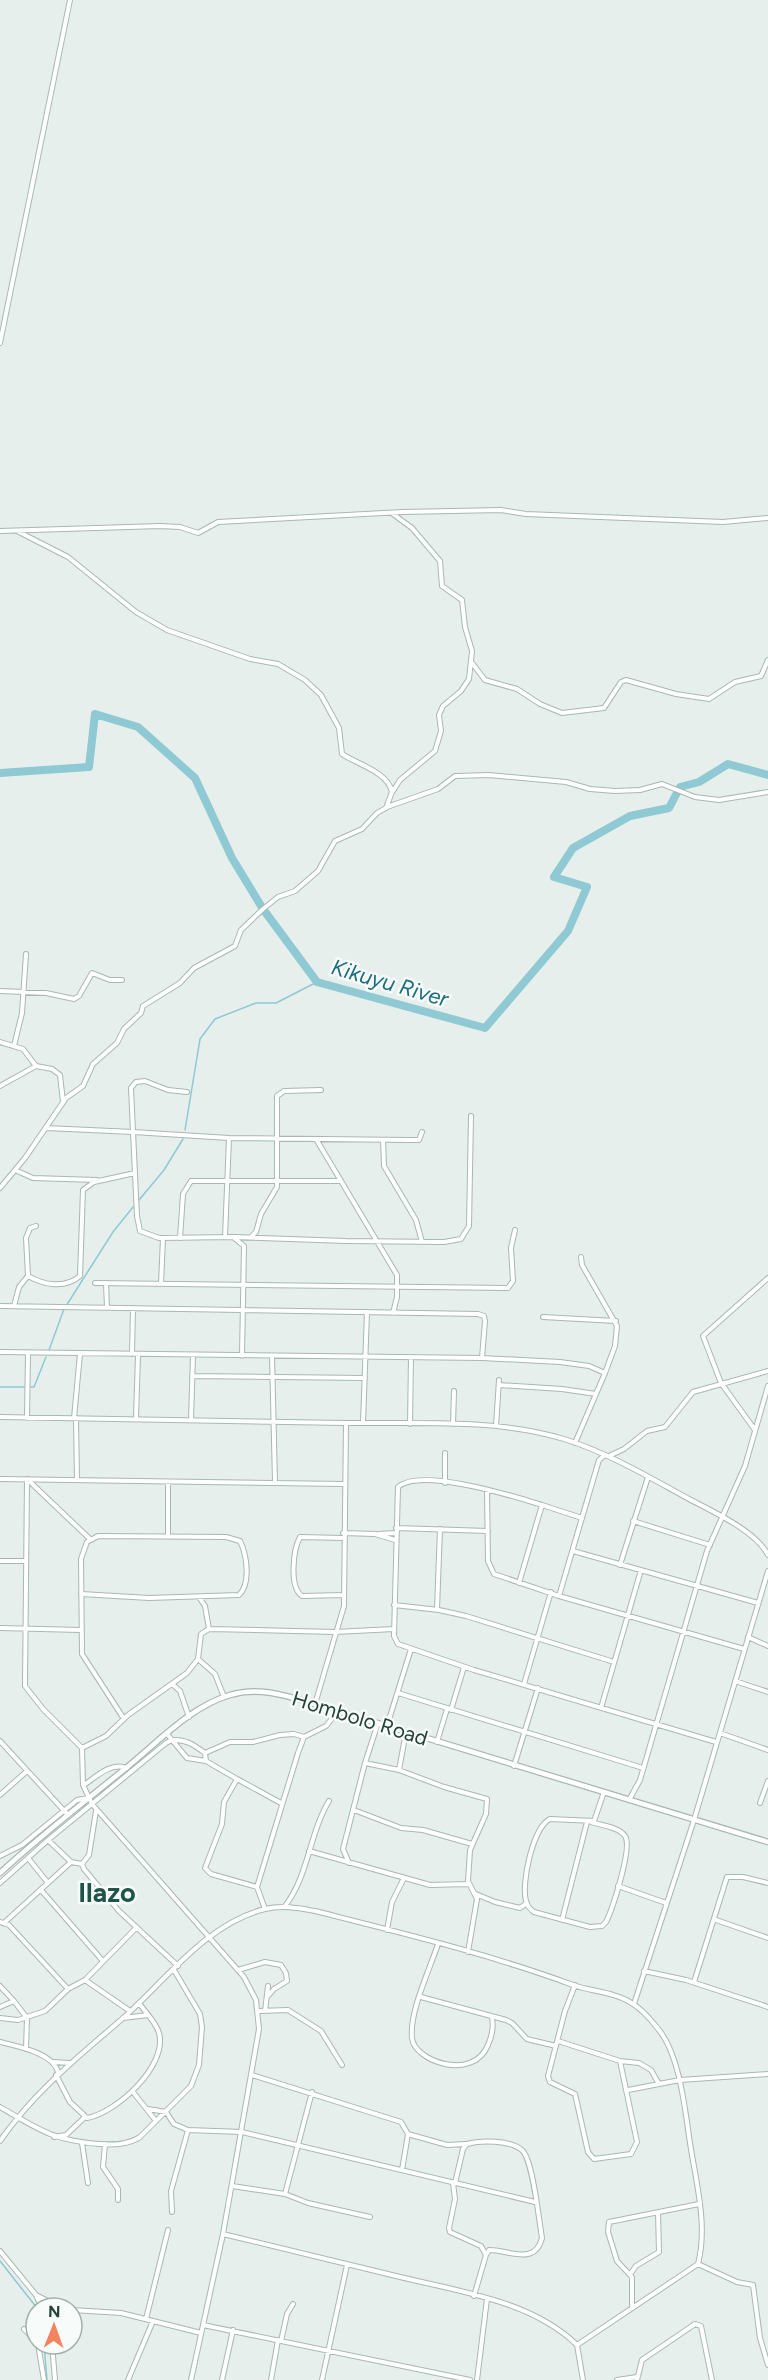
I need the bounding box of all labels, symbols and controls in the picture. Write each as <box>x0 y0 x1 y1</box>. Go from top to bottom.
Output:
water label: Kikuyu River <box>328 953 453 1013</box>
street label: Hombolo Road <box>289 1685 431 1751</box>
district label: Ilazo <box>78 1876 136 1909</box>
north arrow <box>24 2296 84 2356</box>
text: N <box>48 2302 61 2321</box>

